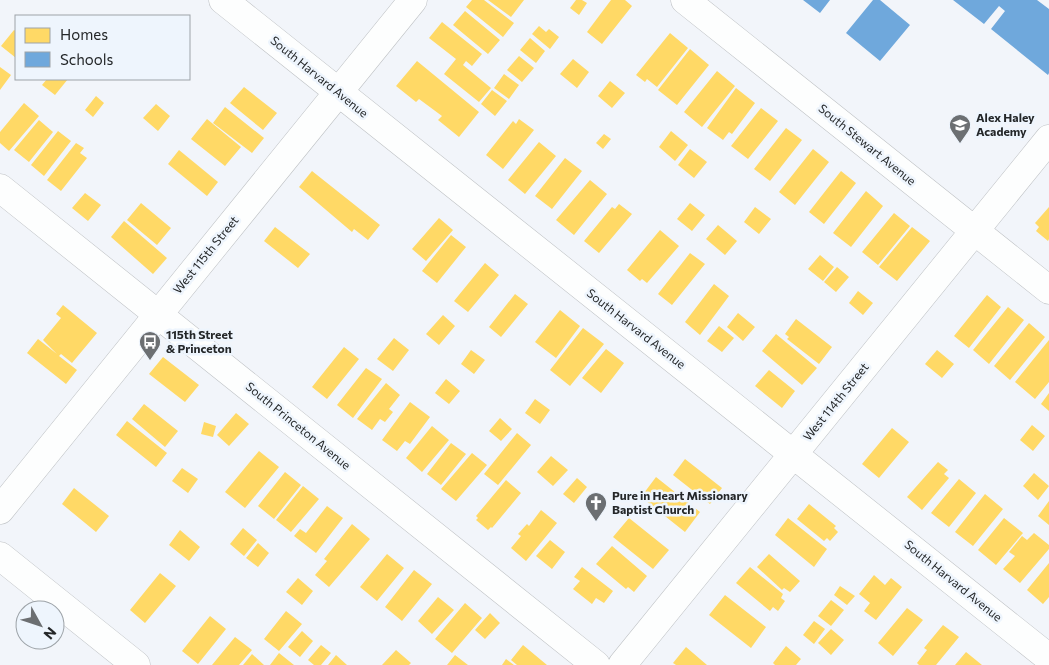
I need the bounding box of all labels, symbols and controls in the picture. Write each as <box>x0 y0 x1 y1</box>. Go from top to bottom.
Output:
legend <box>15 15 190 80</box>
text: Homes <box>60 25 108 43</box>
street label: South Harvard Avenue <box>268 33 371 120</box>
text: Schools <box>60 50 114 68</box>
street label: South Stewart Avenue <box>816 101 919 188</box>
place label: Alex Haley Academy <box>976 110 1035 138</box>
school or university icon: Alex Haley Academy <box>948 113 972 144</box>
street label: West 115th Street <box>170 213 241 296</box>
street label: South Harvard Avenue <box>585 285 689 371</box>
place label: 115th Street & Princeton <box>166 327 233 355</box>
bus stop icon: 115th Street & Princeton <box>138 330 162 361</box>
street label: West 114th Street <box>800 360 871 443</box>
street label: South Princeton Avenue <box>243 379 354 472</box>
place label: Pure in Heart Missionary Baptist Church <box>612 488 748 516</box>
church icon: Pure in Heart Missionary Baptist Church <box>584 491 608 522</box>
street label: South Harvard Avenue <box>902 537 1005 624</box>
north arrow <box>15 600 65 650</box>
text: N <box>40 624 60 643</box>

